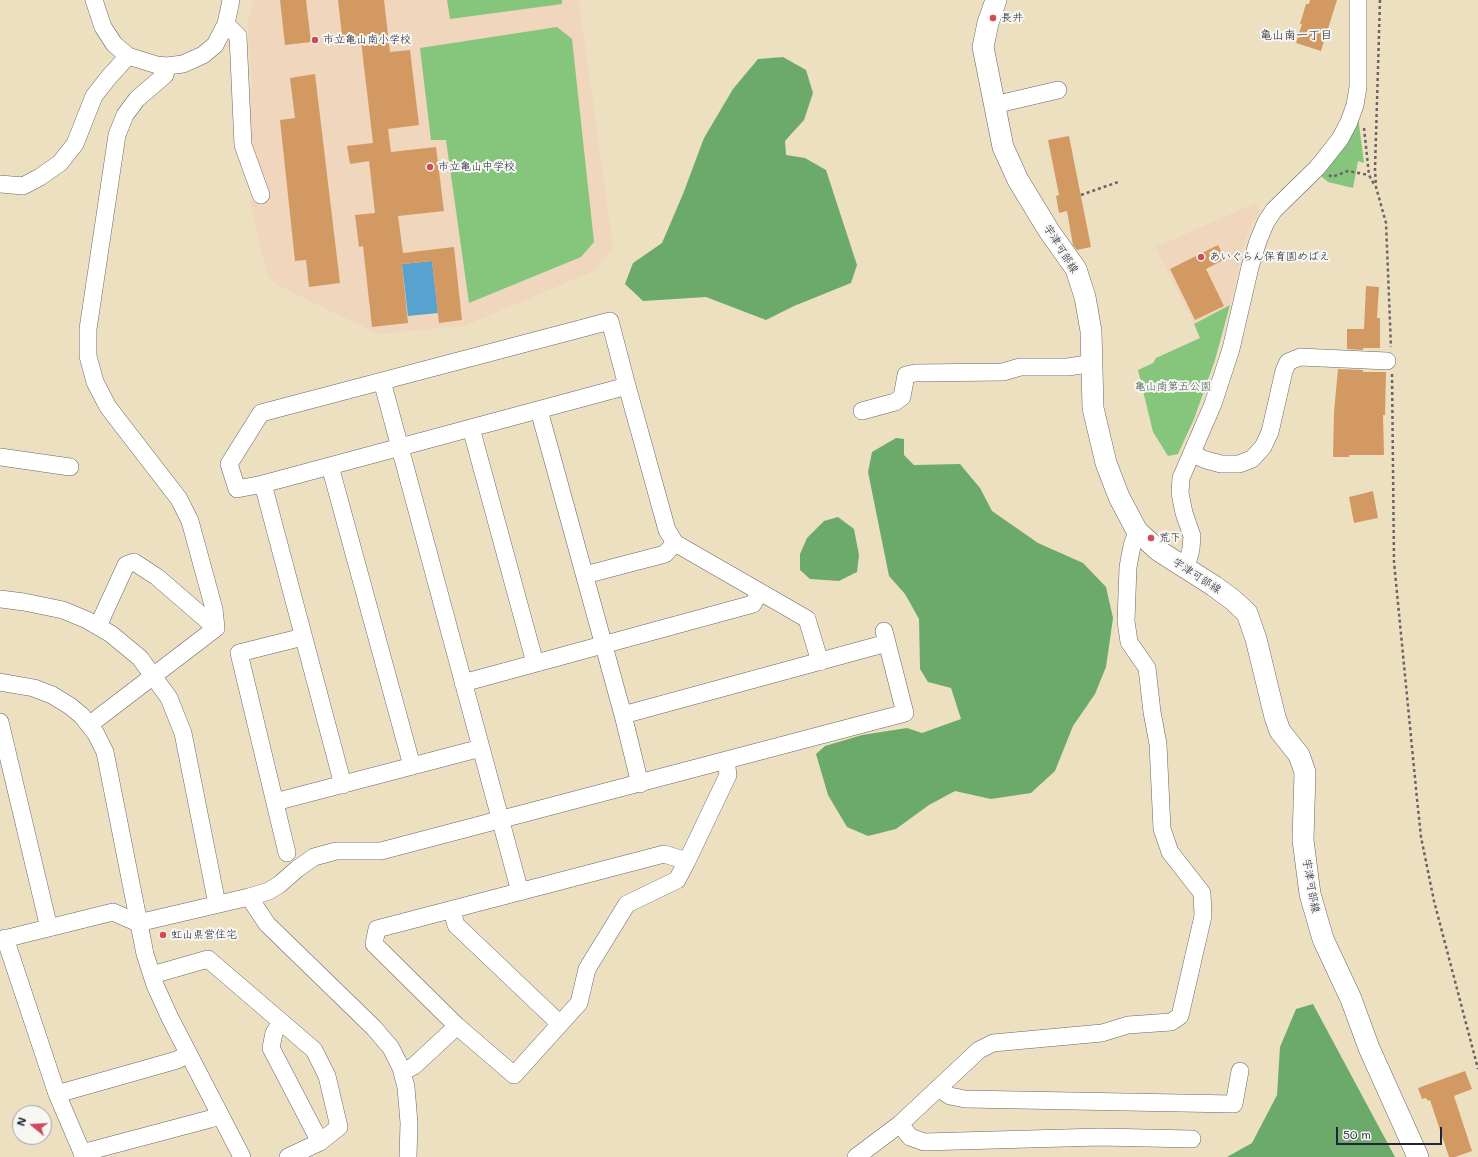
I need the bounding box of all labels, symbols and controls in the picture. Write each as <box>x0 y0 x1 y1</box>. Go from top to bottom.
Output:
place label: 長井 <box>1001 11 1023 25</box>
marker: 長井 <box>988 13 998 23</box>
district label: 亀山南一丁目 <box>1260 28 1332 42</box>
place label: 市立亀山南小学校 <box>323 33 411 47</box>
marker: 市立亀山南小学校 <box>310 35 320 45</box>
place label: 市立亀山中学校 <box>438 160 515 174</box>
marker: 市立亀山中学校 <box>425 162 435 172</box>
street label: 宇津可部線 <box>1041 222 1081 276</box>
place label: あいぐらん保育園めばえ <box>1209 250 1330 264</box>
marker: あいぐらん保育園めばえ <box>1196 252 1206 262</box>
park label: 亀山南第五公園 <box>1135 380 1211 394</box>
place label: 荒下 <box>1159 531 1181 545</box>
marker: 荒下 <box>1146 533 1156 543</box>
street label: 宇津可部線 <box>1170 555 1224 597</box>
street label: 宇津可部線 <box>1300 858 1322 914</box>
place label: 虹山県営住宅 <box>171 928 237 942</box>
marker: 虹山県営住宅 <box>158 930 168 940</box>
north arrow <box>12 1105 52 1145</box>
text: N <box>13 1115 29 1128</box>
scale bar <box>1338 1119 1444 1145</box>
text: 50 m <box>1343 1126 1371 1142</box>

